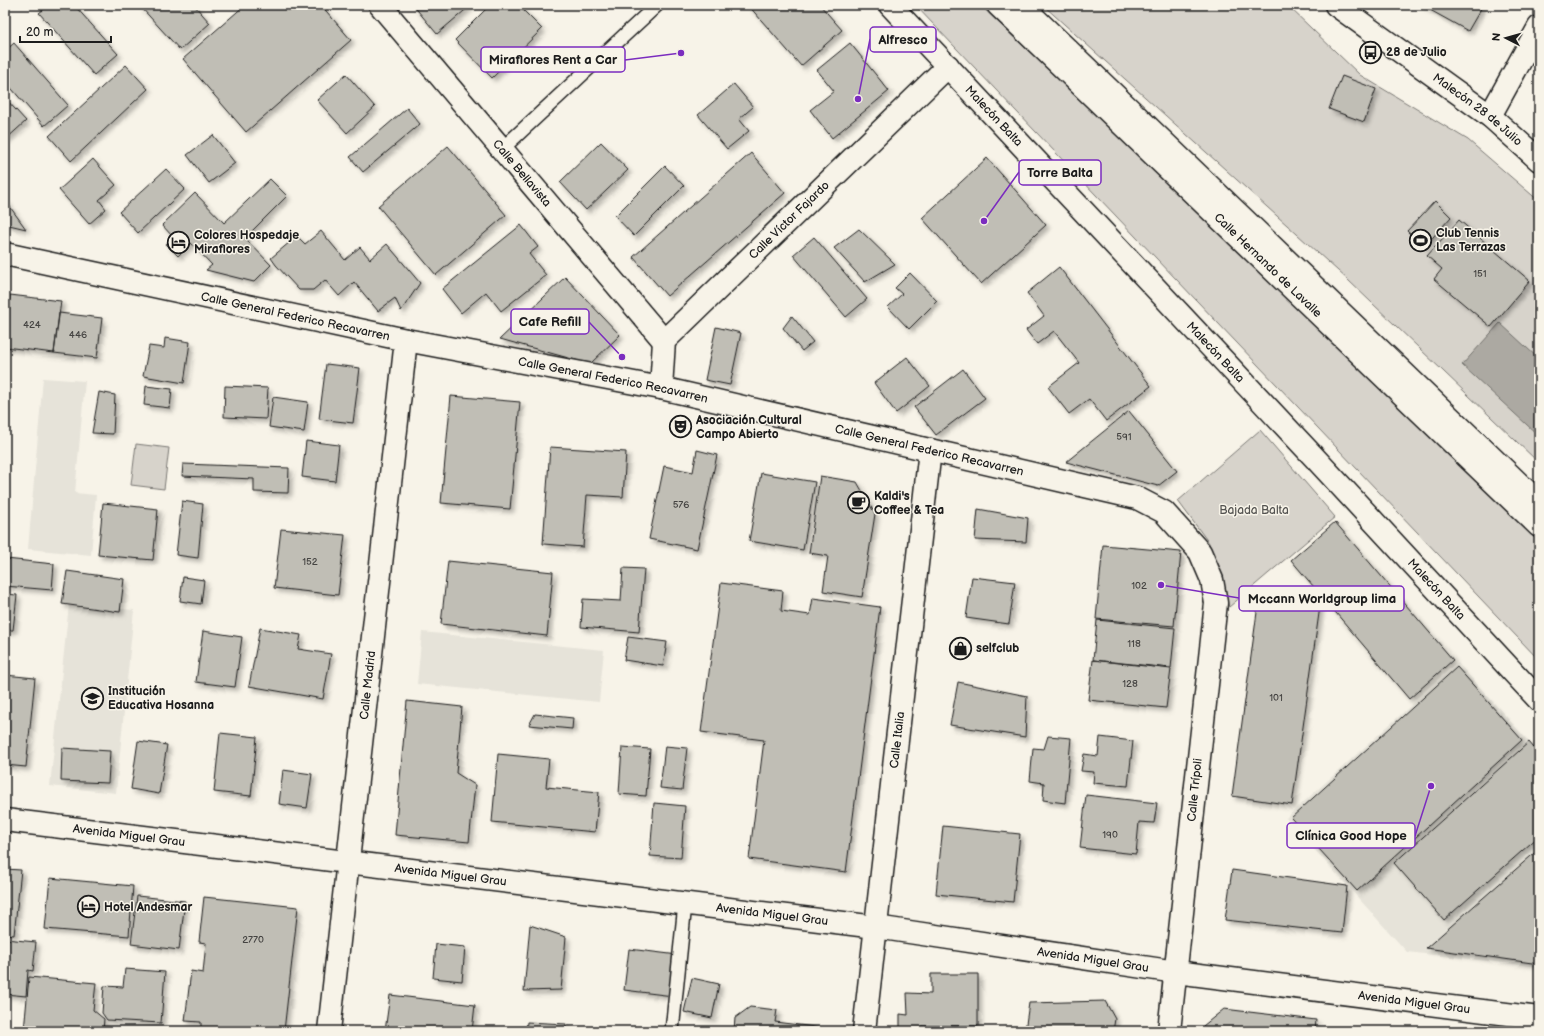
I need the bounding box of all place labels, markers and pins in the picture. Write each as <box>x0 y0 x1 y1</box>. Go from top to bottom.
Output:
callout: Alfresco <box>870 27 936 52</box>
bus stop icon: 28 de Julio <box>1358 39 1384 65</box>
place label: 28 de Julio <box>1386 45 1447 60</box>
callout: Miraflores Rent a Car <box>481 47 625 72</box>
callout: Torre Balta <box>1019 160 1101 185</box>
place label: Club Tennis Las Terrazas <box>1436 226 1506 255</box>
sports icon: Club Tennis Las Terrazas <box>1408 227 1434 253</box>
place label: Colores Hospedaje Miraflores <box>194 228 299 257</box>
hotel icon: Colores Hospedaje Miraflores <box>166 229 192 255</box>
callout: Cafe Refill <box>511 309 589 334</box>
place label: Asociación Cultural Campo Abierto <box>695 413 802 442</box>
theatre icon: Asociación Cultural Campo Abierto <box>668 414 694 440</box>
place label: Kaldi's Coffee & Tea <box>874 489 944 518</box>
cafe icon: Kaldi's Coffee & Tea <box>846 490 872 516</box>
callout: Mccann Worldgroup lima <box>1239 586 1404 611</box>
shop icon: selfclub <box>948 635 974 661</box>
place label: selfclub <box>976 641 1019 656</box>
place label: Institución Educativa Hosanna <box>108 684 214 713</box>
school or university icon: Institución Educativa Hosanna <box>79 685 105 711</box>
callout: Clínica Good Hope <box>1287 823 1415 848</box>
hotel icon: Hotel Andesmar <box>76 894 102 920</box>
place label: Hotel Andesmar <box>104 900 192 915</box>

